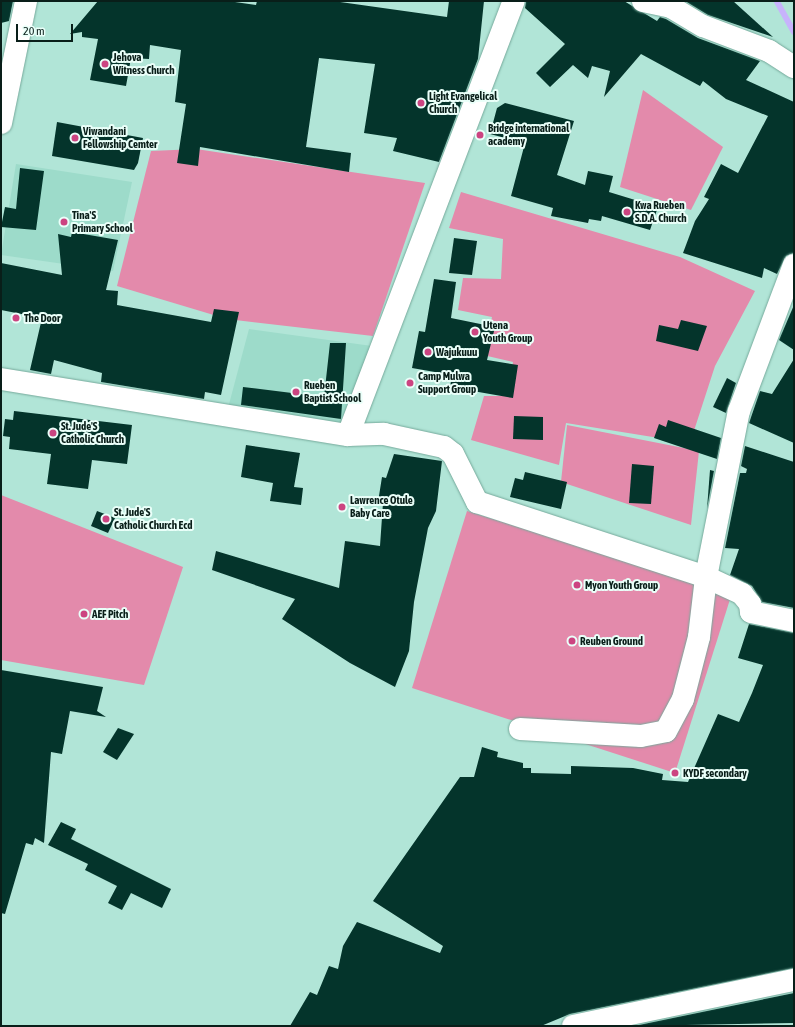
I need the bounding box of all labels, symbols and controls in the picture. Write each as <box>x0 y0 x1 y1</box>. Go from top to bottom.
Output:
scale bar <box>18 16 75 42</box>
text: 20 m <box>23 24 45 38</box>
place label: Jehova Witness Church <box>113 51 175 77</box>
marker: Jehova Witness Church <box>100 59 110 69</box>
place label: Light Evangelical Church <box>429 90 497 116</box>
marker: Light Evangelical Church <box>416 98 426 108</box>
place label: Bridge international academy <box>488 122 569 148</box>
place label: Viwandani Fellowship Cemter <box>83 125 157 151</box>
marker: Bridge international academy <box>475 130 485 140</box>
marker: Viwandani Fellowship Cemter <box>70 133 80 143</box>
place label: Kwa Rueben S.D.A. Church <box>635 199 687 225</box>
marker: Kwa Rueben S.D.A. Church <box>622 207 632 217</box>
place label: Tina'S Primary School <box>72 209 133 235</box>
marker: Tina'S Primary School <box>59 217 69 227</box>
place label: The Door <box>24 311 60 325</box>
marker: The Door <box>11 313 21 323</box>
place label: Utena Youth Group <box>483 319 532 345</box>
marker: Utena Youth Group <box>470 327 480 337</box>
place label: Wajukuuu <box>436 345 477 359</box>
marker: Wajukuuu <box>423 347 433 357</box>
place label: Camp Mulwa Support Group <box>418 370 476 396</box>
marker: Camp Mulwa Support Group <box>405 378 415 388</box>
place label: Rueben Baptist School <box>304 379 361 405</box>
marker: Rueben Baptist School <box>291 387 301 397</box>
place label: St. Jude'S Catholic Church <box>61 420 124 446</box>
marker: St. Jude'S Catholic Church <box>48 428 58 438</box>
place label: Lawrence Otule Baby Care <box>350 494 413 520</box>
marker: Lawrence Otule Baby Care <box>337 502 347 512</box>
place label: St. Jude'S Catholic Church Ecd <box>114 506 192 532</box>
marker: St. Jude'S Catholic Church Ecd <box>101 514 111 524</box>
place label: Myon Youth Group <box>585 578 658 592</box>
marker: Myon Youth Group <box>572 580 582 590</box>
place label: AEF Pitch <box>92 607 128 621</box>
marker: AEF Pitch <box>79 609 89 619</box>
place label: Reuben Ground <box>580 634 643 648</box>
marker: Reuben Ground <box>567 636 577 646</box>
place label: KYDF secondary <box>683 766 747 780</box>
marker: KYDF secondary <box>670 768 680 778</box>

